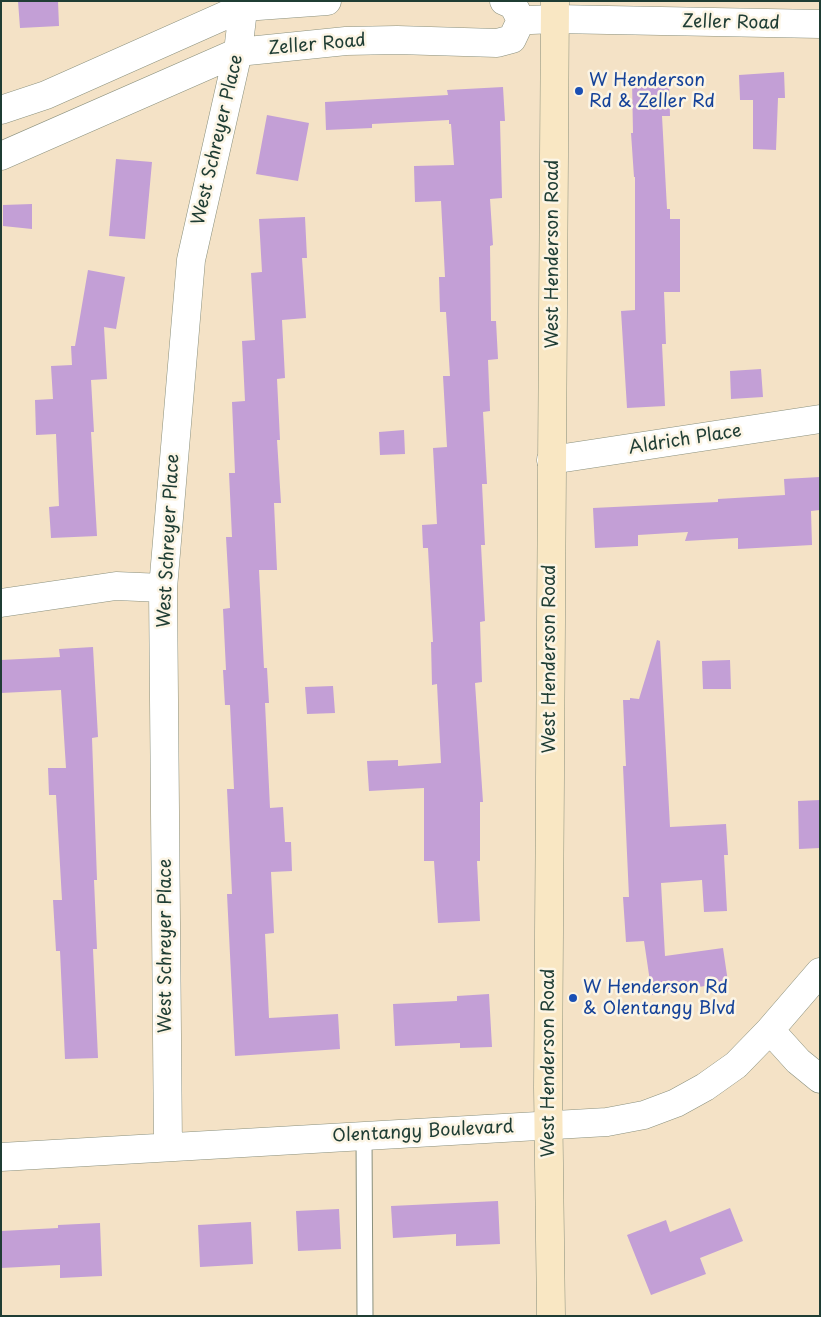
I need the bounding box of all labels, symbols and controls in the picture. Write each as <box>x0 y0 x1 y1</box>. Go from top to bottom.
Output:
street label: Zeller Road <box>682 11 780 35</box>
street label: Zeller Road <box>267 30 367 60</box>
street label: West Schreyer Place <box>188 53 248 227</box>
place label: W Henderson Rd & Zeller Rd <box>589 70 715 112</box>
marker: W Henderson Rd & Zeller Rd <box>573 85 585 97</box>
street label: West Henderson Road <box>542 159 564 349</box>
street label: Aldrich Place <box>627 420 743 460</box>
street label: West Schreyer Place <box>154 453 184 629</box>
street label: West Henderson Road <box>539 564 561 754</box>
street label: West Schreyer Place <box>155 859 177 1033</box>
street label: West Henderson Road <box>538 968 560 1158</box>
place label: W Henderson Rd & Olentangy Blvd <box>583 977 736 1020</box>
marker: W Henderson Rd & Olentangy Blvd <box>567 992 579 1004</box>
street label: Olentangy Boulevard <box>332 1116 514 1148</box>

